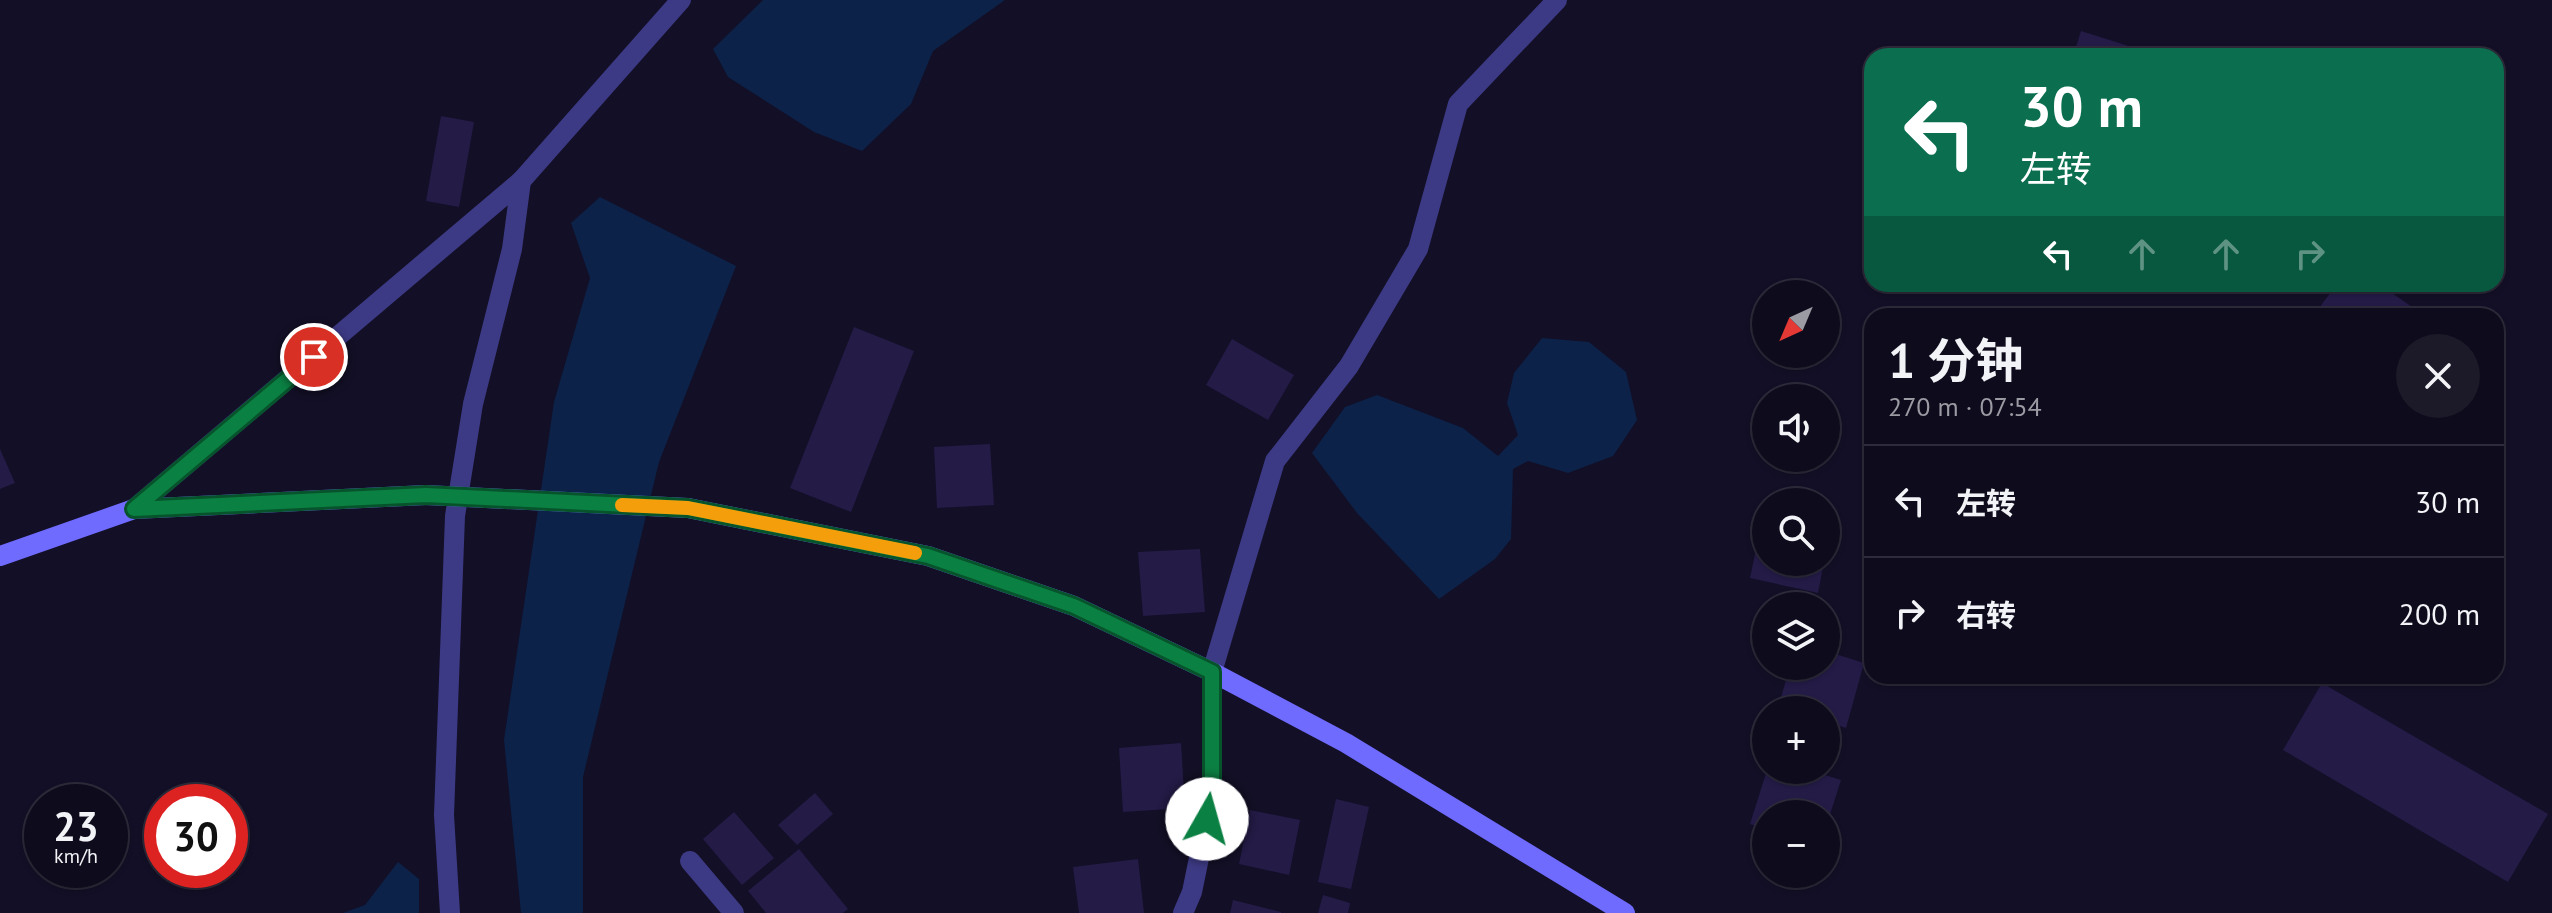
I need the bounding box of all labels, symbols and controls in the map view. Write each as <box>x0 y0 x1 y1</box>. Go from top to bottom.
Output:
text: 30 m <box>2020 70 2143 142</box>
icon: left <box>1888 80 1992 184</box>
text: 左转 <box>2020 145 2092 192</box>
icon: left <box>2036 232 2080 276</box>
icon: ahead <box>2120 232 2164 276</box>
icon: ahead <box>2204 232 2248 276</box>
icon: right <box>2288 232 2332 276</box>
north arrow <box>1752 280 1840 368</box>
map controls <box>1752 280 1840 888</box>
pin <box>280 323 348 391</box>
text: 1 分钟 <box>1888 329 2023 391</box>
button: close <box>2396 334 2480 418</box>
icon: arrive <box>292 335 336 379</box>
button: sound <box>1752 384 1840 472</box>
text: 270 m · 07:54 <box>1888 390 2042 423</box>
icon: left <box>1888 479 1932 523</box>
text: 30 m <box>2415 482 2480 521</box>
text: 左转 <box>1956 483 2016 522</box>
button: search <box>1752 488 1840 576</box>
icon: right <box>1888 591 1932 635</box>
button: layers <box>1752 592 1840 680</box>
text: 200 m <box>2399 594 2480 633</box>
text: 右转 <box>1956 595 2016 634</box>
button: + <box>1752 696 1840 784</box>
position arrow <box>1165 777 1249 861</box>
speed limit sign: 30 <box>144 784 248 888</box>
text: 23 <box>53 800 99 852</box>
button: − <box>1752 800 1840 888</box>
text: km/h <box>54 843 98 869</box>

